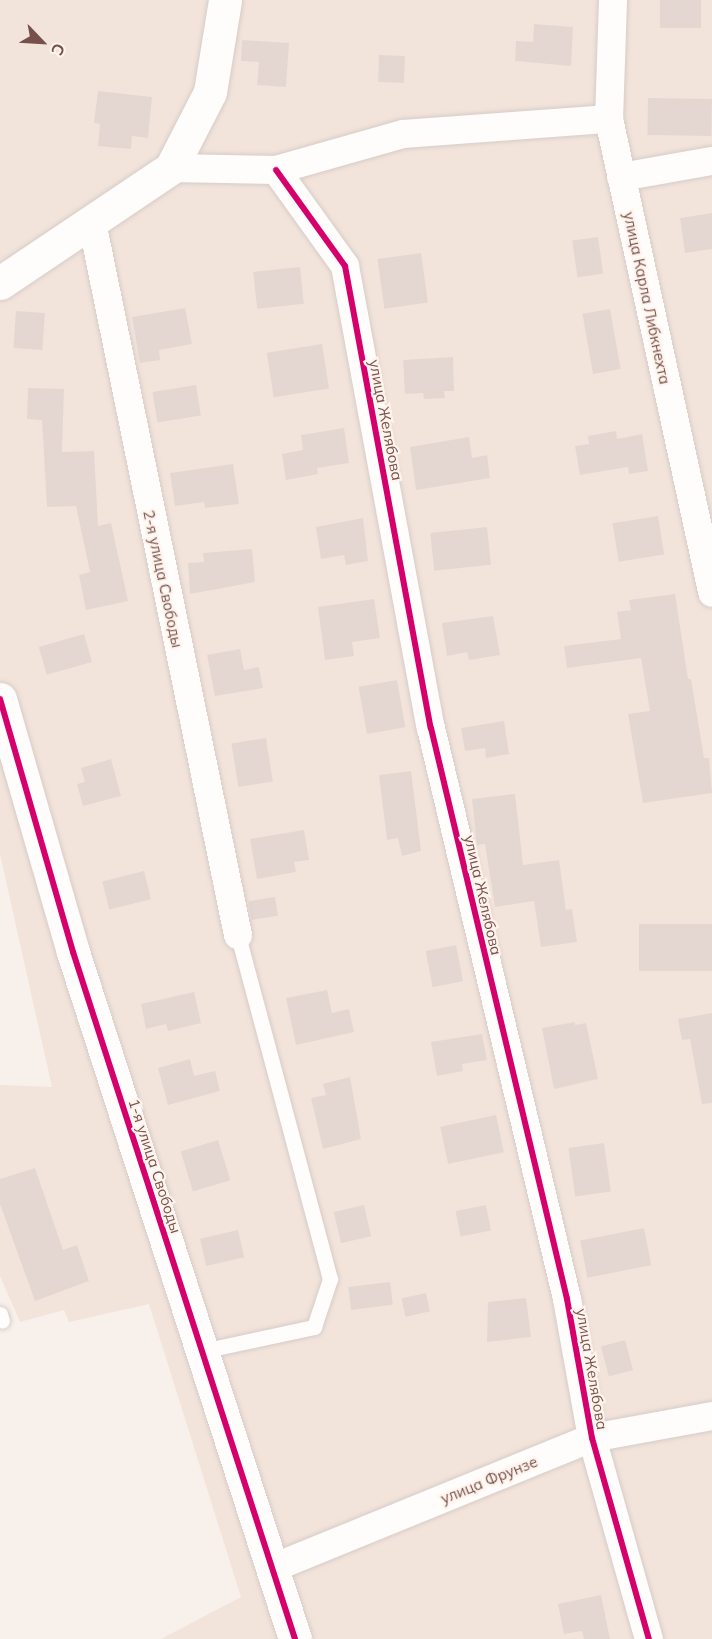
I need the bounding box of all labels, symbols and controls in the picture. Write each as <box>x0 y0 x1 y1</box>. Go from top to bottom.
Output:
north arrow <box>12 12 72 72</box>
text: С <box>47 40 70 59</box>
street label: улица Карла Либкнехта <box>620 210 674 386</box>
street label: улица Желябова <box>365 358 407 482</box>
street label: 2-я улица Свободы <box>140 509 186 649</box>
street label: улица Желябова <box>460 833 506 957</box>
street label: 1-я улица Свободы <box>125 1097 185 1235</box>
street label: улица Желябова <box>572 1307 612 1431</box>
street label: улица Фрунзе <box>438 1452 540 1508</box>

